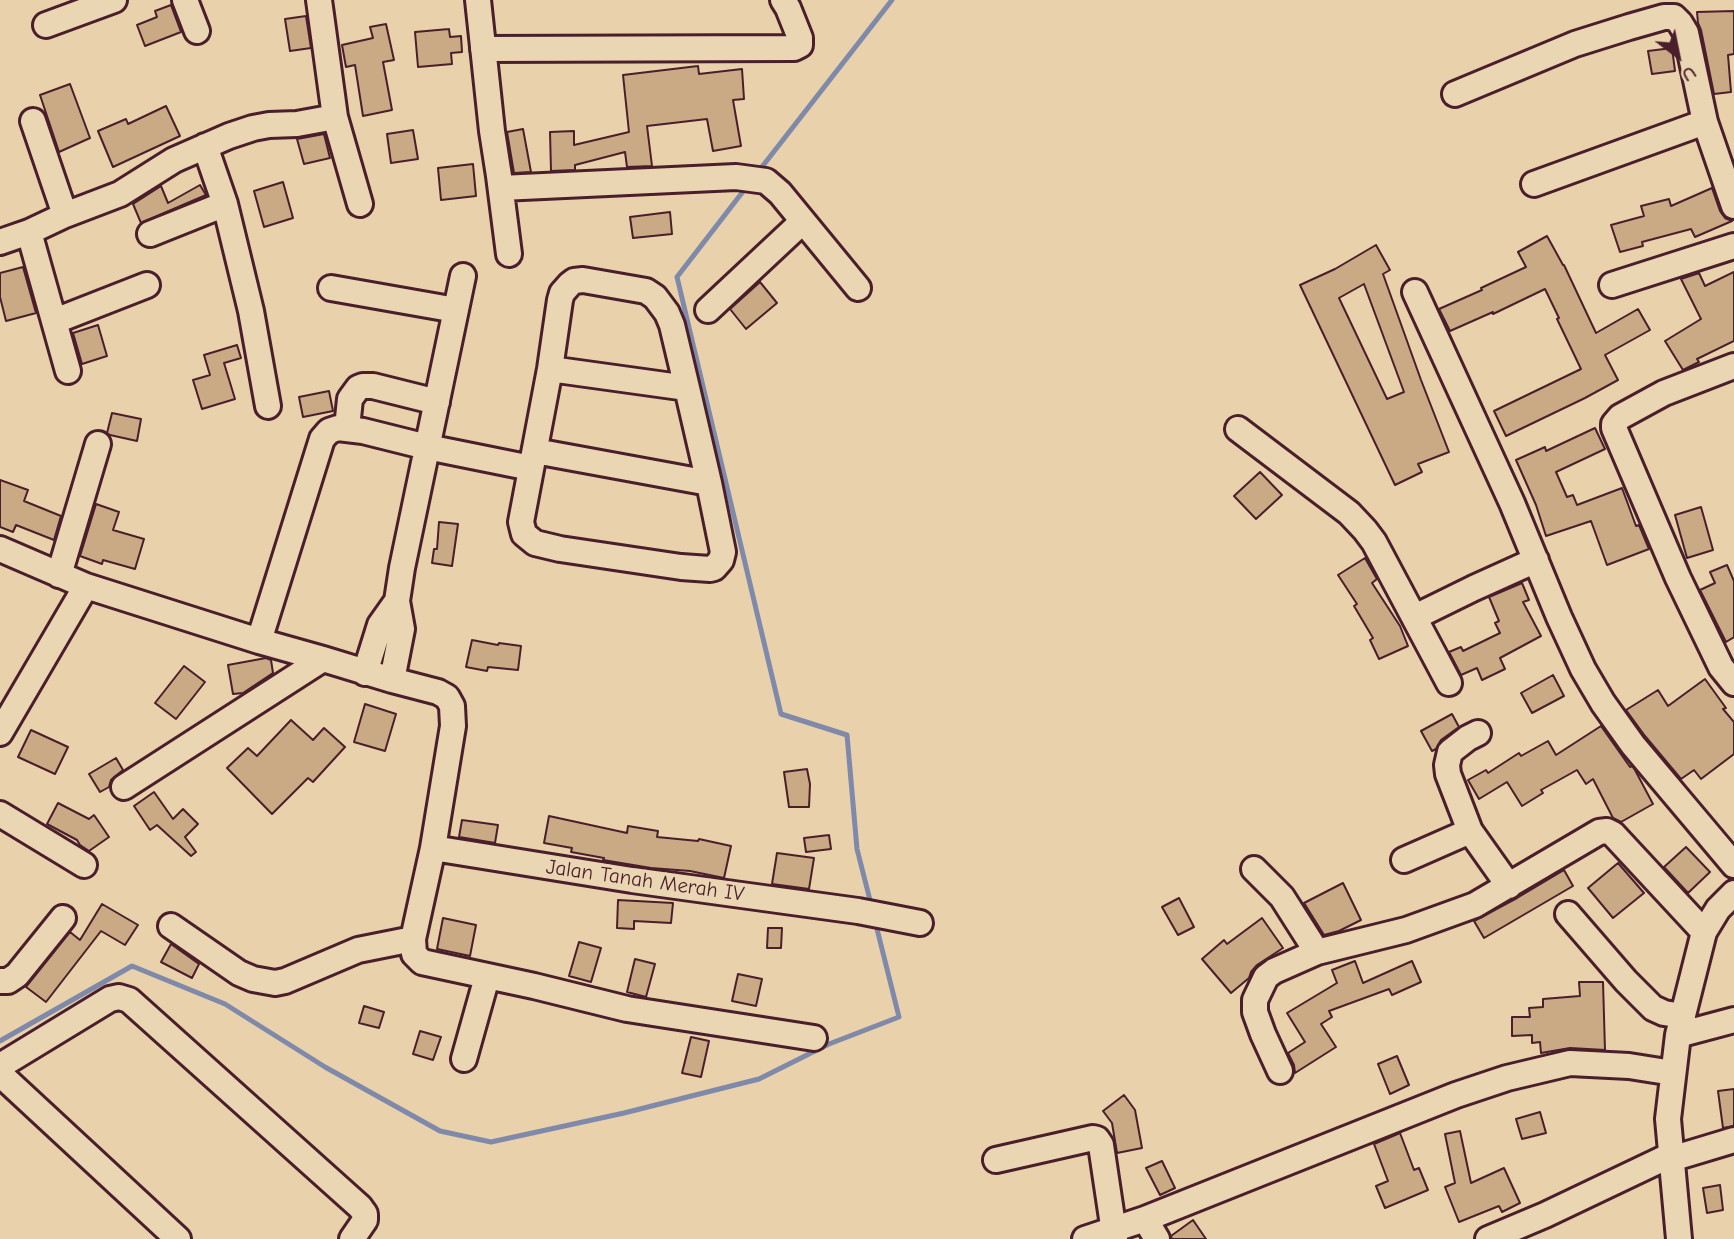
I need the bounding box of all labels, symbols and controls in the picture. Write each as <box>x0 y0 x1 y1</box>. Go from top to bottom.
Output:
north arrow <box>1643 21 1713 91</box>
text: U <box>1678 61 1700 87</box>
street label: Jalan Tanah Merah IV <box>544 855 746 907</box>

